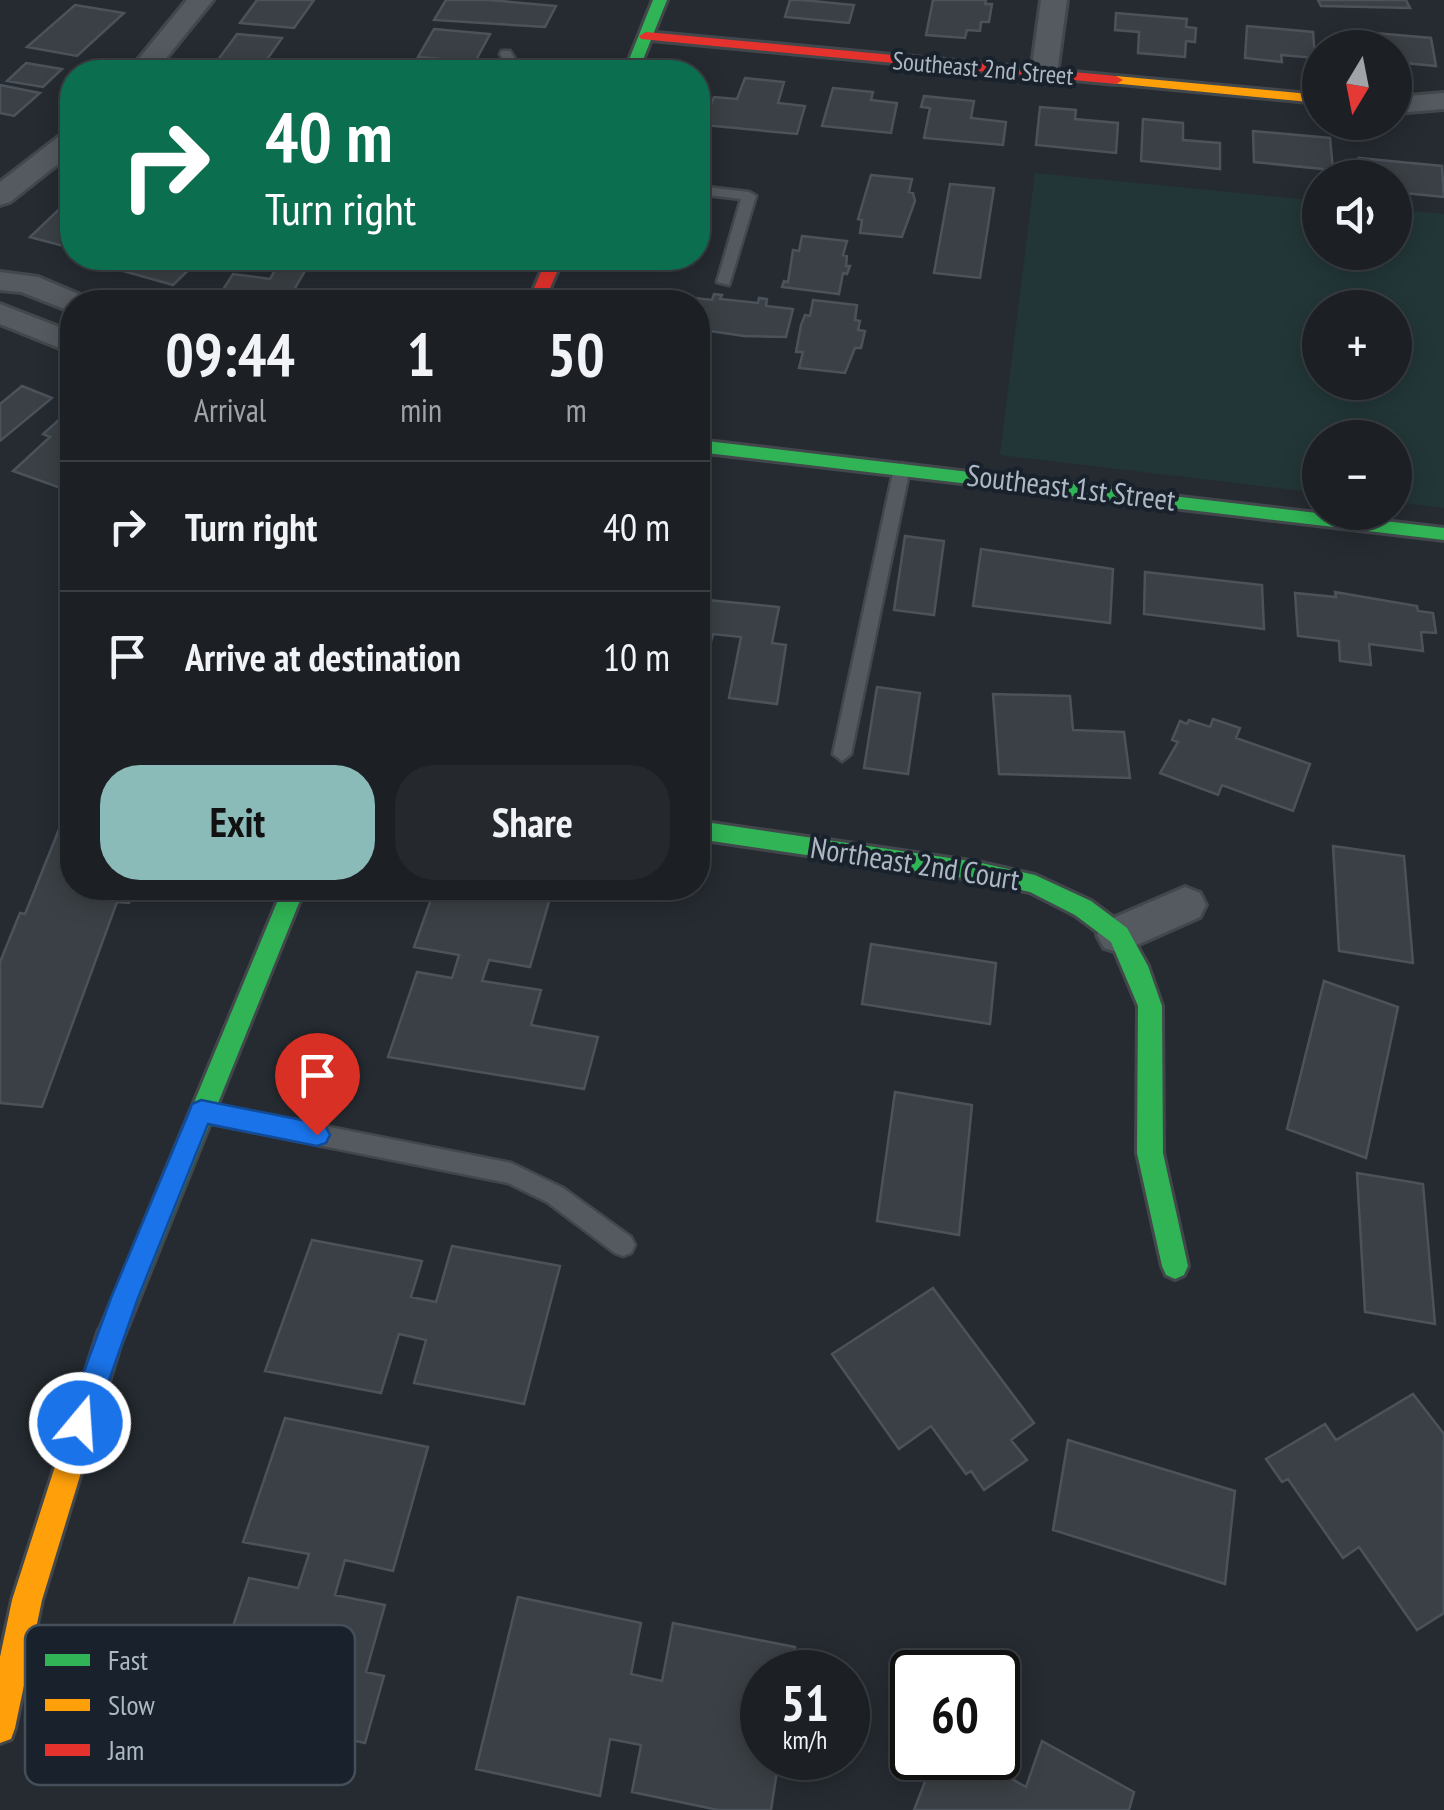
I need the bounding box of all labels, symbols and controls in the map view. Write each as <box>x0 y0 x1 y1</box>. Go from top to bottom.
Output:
north arrow <box>1302 30 1412 140</box>
map controls <box>1302 30 1412 530</box>
street label: Southeast 2nd Street <box>891 44 1075 92</box>
text: 40 m <box>265 91 393 181</box>
icon: right <box>100 100 230 230</box>
button: sound <box>1302 160 1412 270</box>
text: Turn right <box>265 179 416 237</box>
button: + <box>1302 290 1412 400</box>
text: 09:44 <box>165 315 295 393</box>
text: 1 <box>407 315 436 393</box>
text: 50 <box>547 315 605 393</box>
text: Arrival <box>194 389 266 431</box>
text: min <box>400 389 442 431</box>
text: m <box>566 389 586 431</box>
button: − <box>1302 420 1412 530</box>
street label: Southeast 1st Street <box>965 454 1178 519</box>
icon: right <box>100 499 155 554</box>
text: Turn right <box>185 502 317 551</box>
text: 40 m <box>603 502 670 551</box>
icon: arrive <box>100 629 155 684</box>
text: Arrive at destination <box>185 632 461 681</box>
text: 10 m <box>603 632 670 681</box>
button: Exit <box>100 765 375 880</box>
button: Share <box>395 765 670 880</box>
street label: Northeast 2nd Court <box>808 827 1023 898</box>
pin <box>275 1033 360 1136</box>
icon: arrive <box>290 1048 345 1103</box>
position arrow <box>28 1371 132 1475</box>
legend <box>25 1625 355 1785</box>
text: Fast <box>108 1641 148 1678</box>
speed limit sign: 60 <box>890 1650 1020 1780</box>
text: 51 <box>781 1670 829 1735</box>
text: Slow <box>108 1686 155 1723</box>
text: km/h <box>783 1724 827 1756</box>
text: Jam <box>107 1731 144 1768</box>

